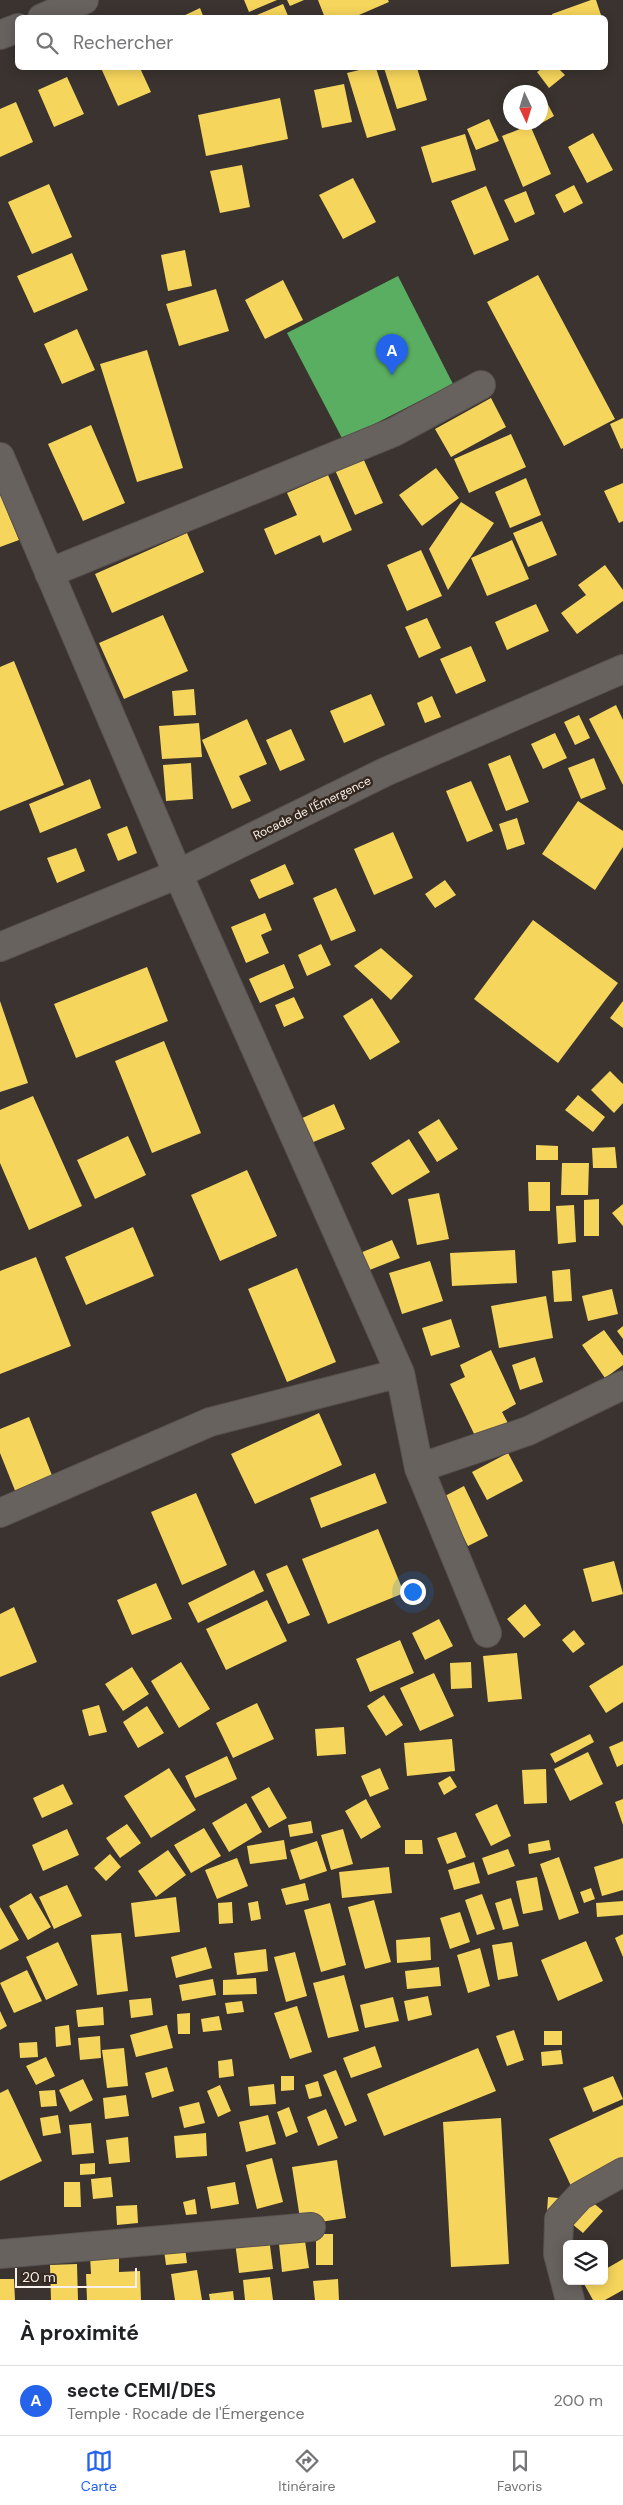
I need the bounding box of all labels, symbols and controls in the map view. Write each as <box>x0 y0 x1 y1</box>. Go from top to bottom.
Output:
search box <box>15 15 608 70</box>
icon: search <box>33 29 61 57</box>
text: Rechercher <box>73 30 173 55</box>
north arrow <box>503 85 548 130</box>
pin: A <box>376 334 408 375</box>
street label: Rocade de l'Émergence <box>250 772 374 844</box>
your location <box>400 1579 426 1605</box>
map controls <box>563 2240 608 2285</box>
button: layers <box>563 2240 608 2285</box>
scale bar <box>15 2265 138 2288</box>
text: 20 m <box>22 2268 56 2286</box>
text: À proximité <box>20 2319 139 2347</box>
text: secte CEMI/DES <box>67 2378 216 2403</box>
text: A <box>30 2390 42 2411</box>
text: 200 m <box>554 2390 603 2411</box>
text: Temple · Rocade de l'Émergence <box>67 2403 305 2424</box>
tab: Carte <box>81 2447 117 2495</box>
tab: Itinéraire <box>278 2447 335 2495</box>
tab: Favoris <box>497 2447 542 2495</box>

